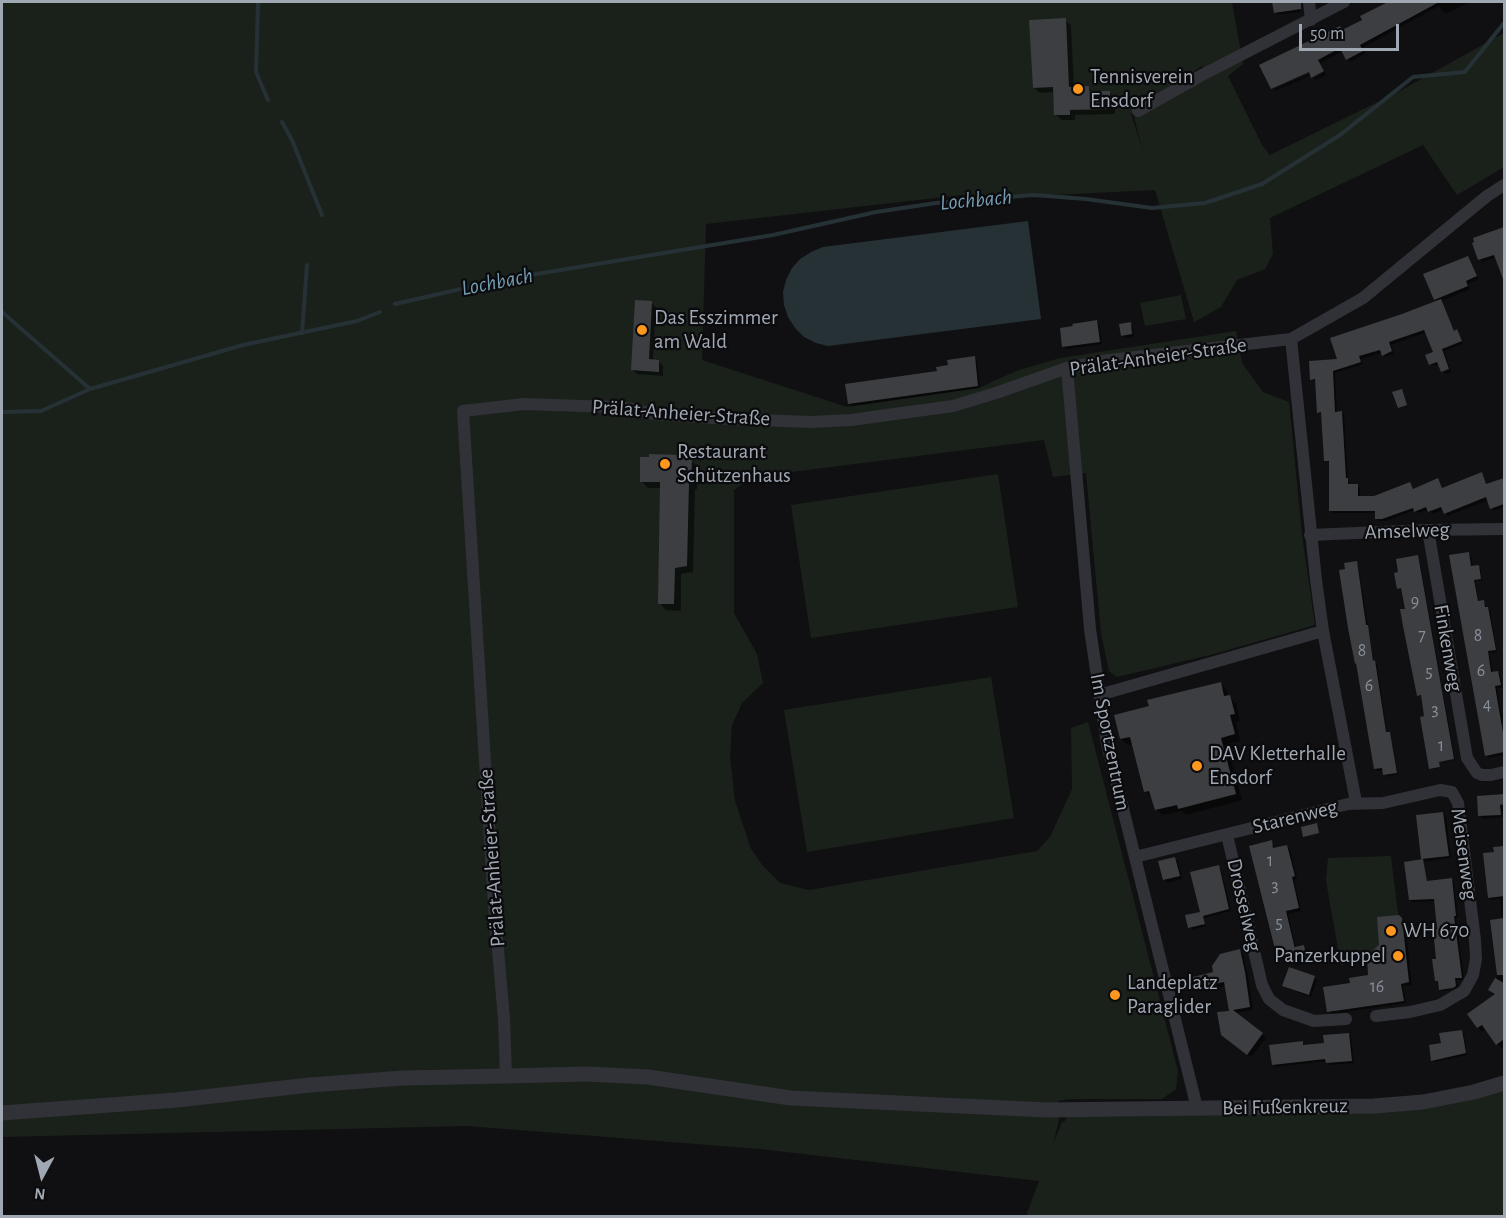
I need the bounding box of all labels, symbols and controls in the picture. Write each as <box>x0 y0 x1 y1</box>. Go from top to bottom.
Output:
scale bar <box>1302 12 1402 50</box>
text: 50 m <box>1310 25 1344 43</box>
place label: Tennisverein Ensdorf <box>1090 64 1194 114</box>
marker: Tennisverein Ensdorf <box>1071 82 1085 96</box>
water label: Lochbach <box>939 184 1013 216</box>
water label: Lochbach <box>459 262 535 302</box>
place label: Das Esszimmer am Wald <box>654 305 778 355</box>
marker: Das Esszimmer am Wald <box>635 323 649 337</box>
street label: Prälat-Anheier-Straße <box>1068 332 1248 382</box>
street label: Prälat-Anheier-Straße <box>591 394 771 432</box>
place label: Restaurant Schützenhaus <box>677 439 791 489</box>
marker: Restaurant Schützenhaus <box>658 457 672 471</box>
street label: Amselweg <box>1364 517 1450 545</box>
house number: 9 <box>1411 591 1419 613</box>
street label: Finkenweg <box>1428 603 1468 693</box>
house number: 7 <box>1418 625 1426 647</box>
house number: 8 <box>1474 625 1482 647</box>
house number: 8 <box>1358 640 1366 662</box>
house number: 6 <box>1477 660 1485 682</box>
house number: 5 <box>1425 661 1433 683</box>
street label: Im Sportzentrum <box>1084 671 1136 813</box>
house number: 6 <box>1365 675 1373 697</box>
house number: 4 <box>1483 694 1491 716</box>
house number: 3 <box>1431 699 1439 721</box>
house number: 1 <box>1438 735 1444 757</box>
place label: DAV Kletterhalle Ensdorf <box>1209 741 1346 791</box>
marker: DAV Kletterhalle Ensdorf <box>1190 759 1204 773</box>
street label: Prälat-Anheier-Straße <box>473 768 511 948</box>
street label: Starenweg <box>1250 794 1340 840</box>
street label: Meisenweg <box>1445 807 1483 901</box>
house number: 1 <box>1267 850 1273 872</box>
street label: Drosselweg <box>1221 856 1267 954</box>
house number: 3 <box>1271 875 1279 897</box>
house number: 5 <box>1275 912 1283 934</box>
place label: WH 670 <box>1403 918 1469 944</box>
marker: WH 670 <box>1384 924 1398 938</box>
place label: Panzerkuppel <box>1274 943 1386 969</box>
marker: Panzerkuppel <box>1391 949 1405 963</box>
place label: Landeplatz Paraglider <box>1127 970 1218 1020</box>
house number: 16 <box>1370 976 1384 998</box>
marker: Landeplatz Paraglider <box>1108 988 1122 1002</box>
street label: Bei Fußenkreuz <box>1222 1093 1348 1121</box>
north arrow <box>12 1146 72 1206</box>
text: N <box>33 1185 46 1202</box>

